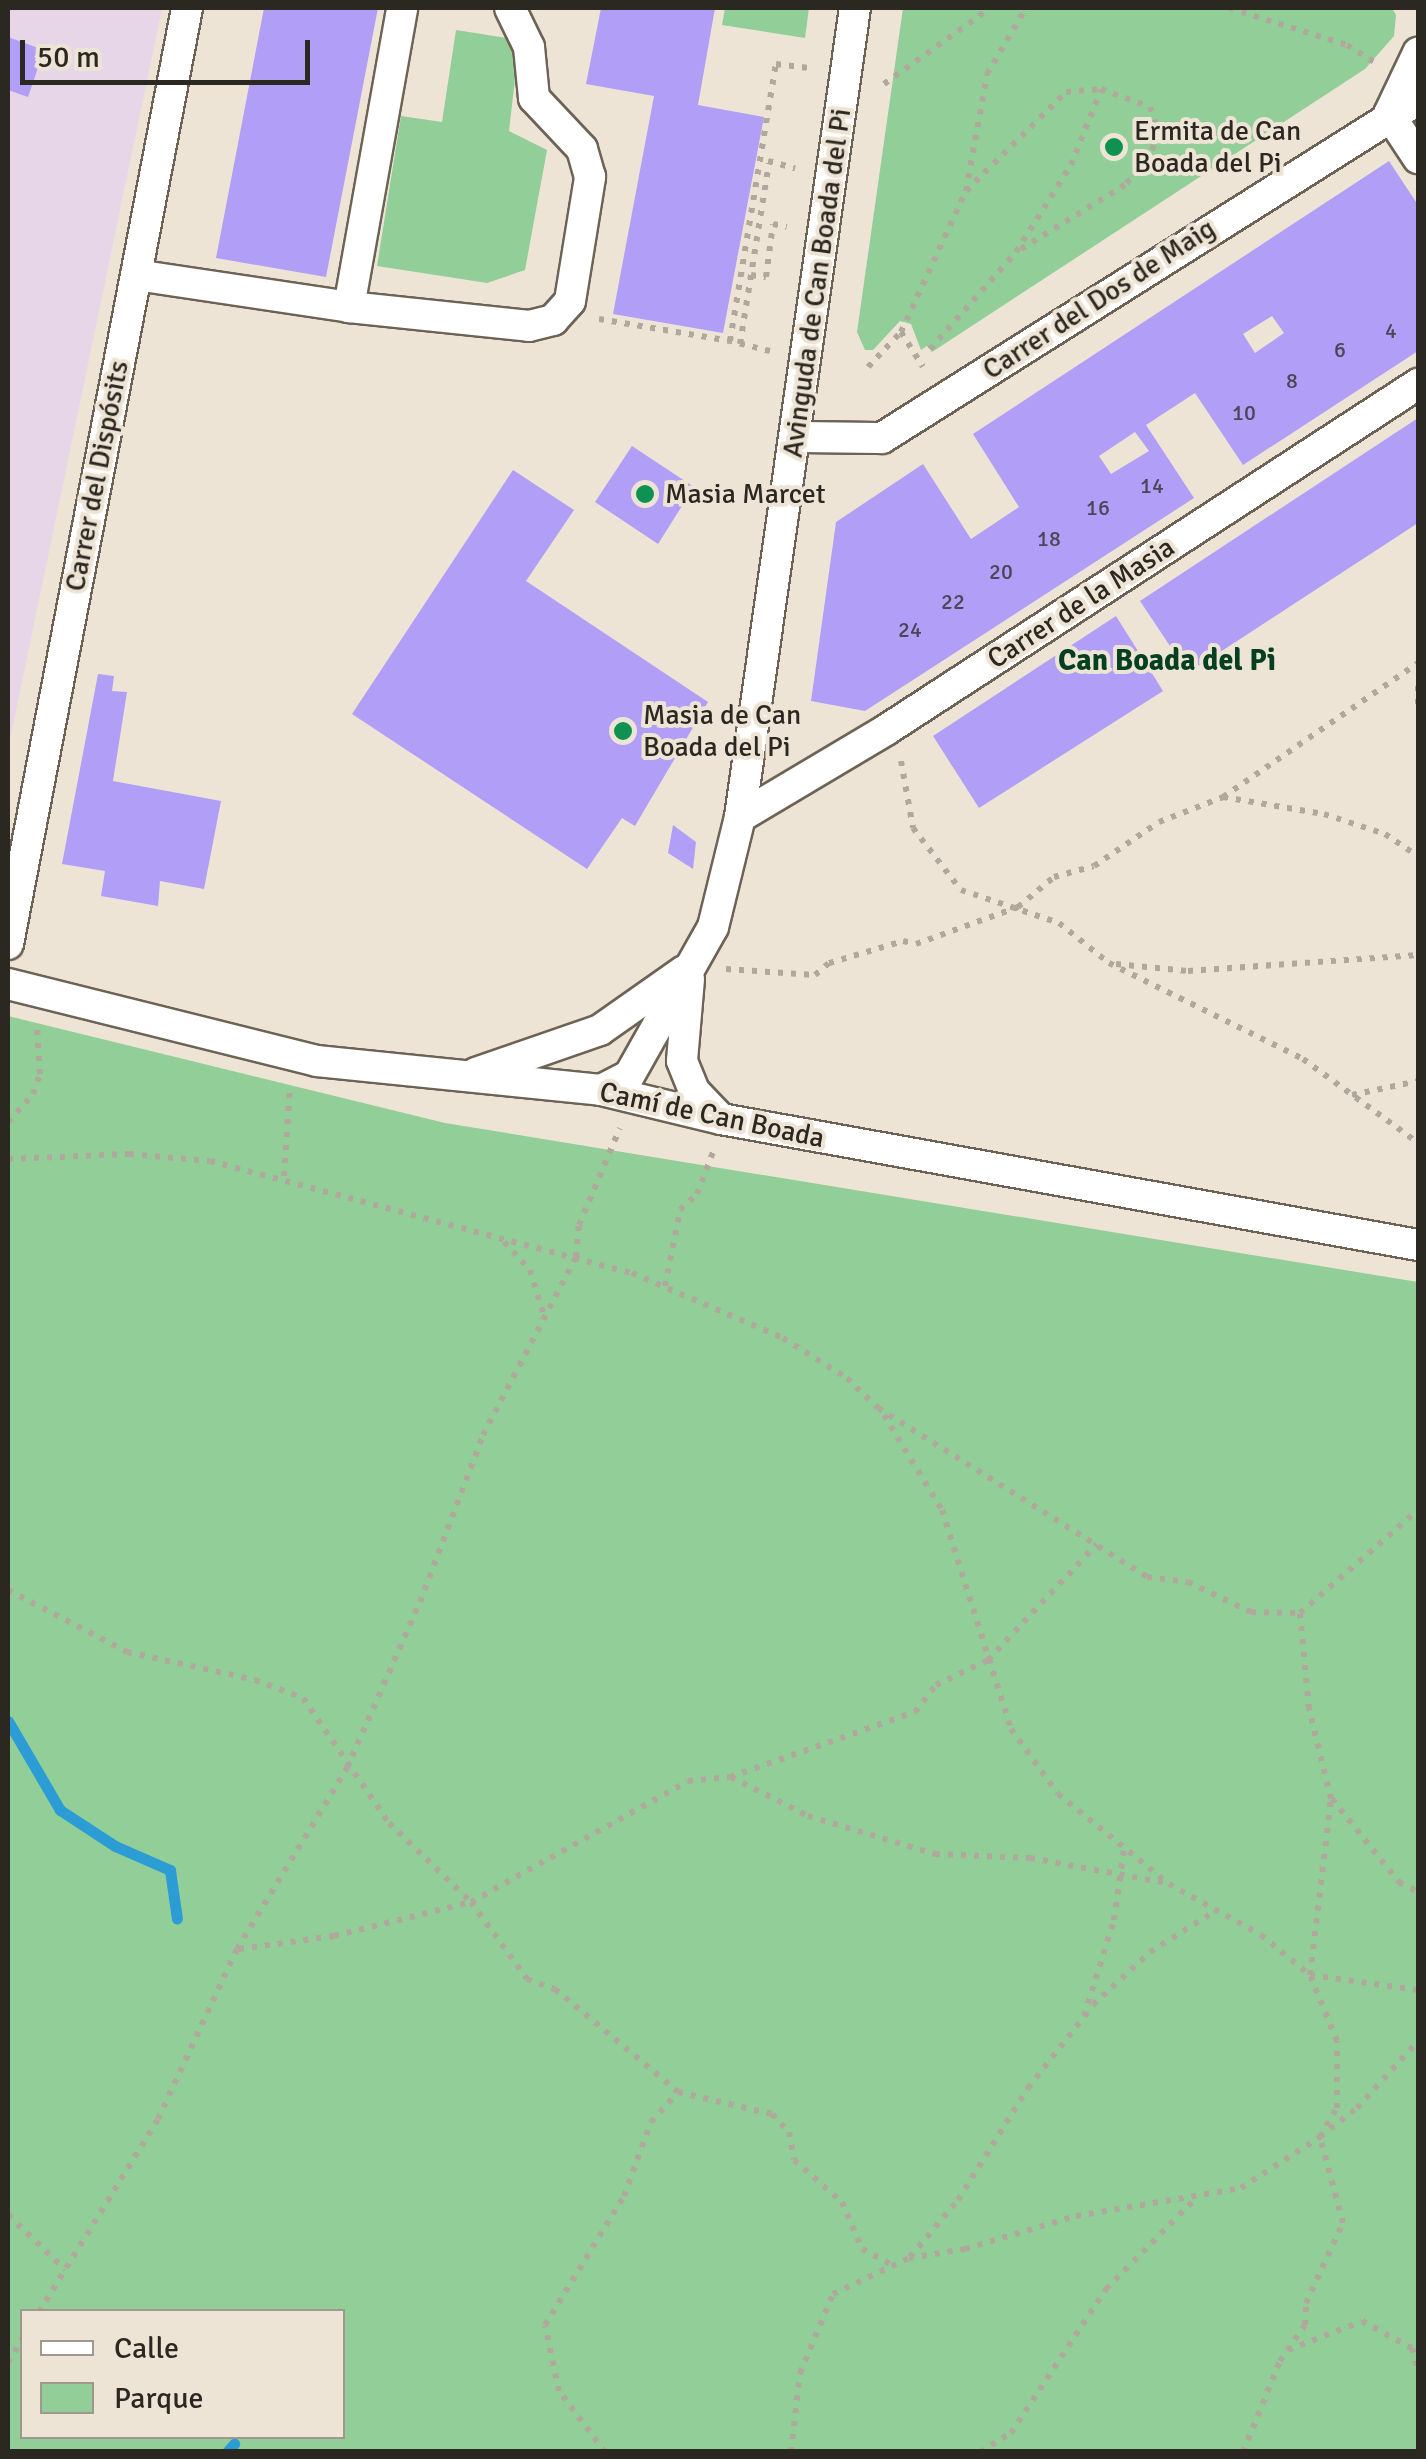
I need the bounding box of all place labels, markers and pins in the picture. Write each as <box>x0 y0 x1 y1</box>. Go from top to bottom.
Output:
place label: Ermita de Can Boada del Pi <box>1134 114 1301 180</box>
marker: Ermita de Can Boada del Pi <box>1103 136 1125 158</box>
place label: Masia Marcet <box>665 477 825 511</box>
marker: Masia Marcet <box>634 483 656 505</box>
place label: Masia de Can Boada del Pi <box>643 698 801 764</box>
marker: Masia de Can Boada del Pi <box>612 720 634 742</box>

